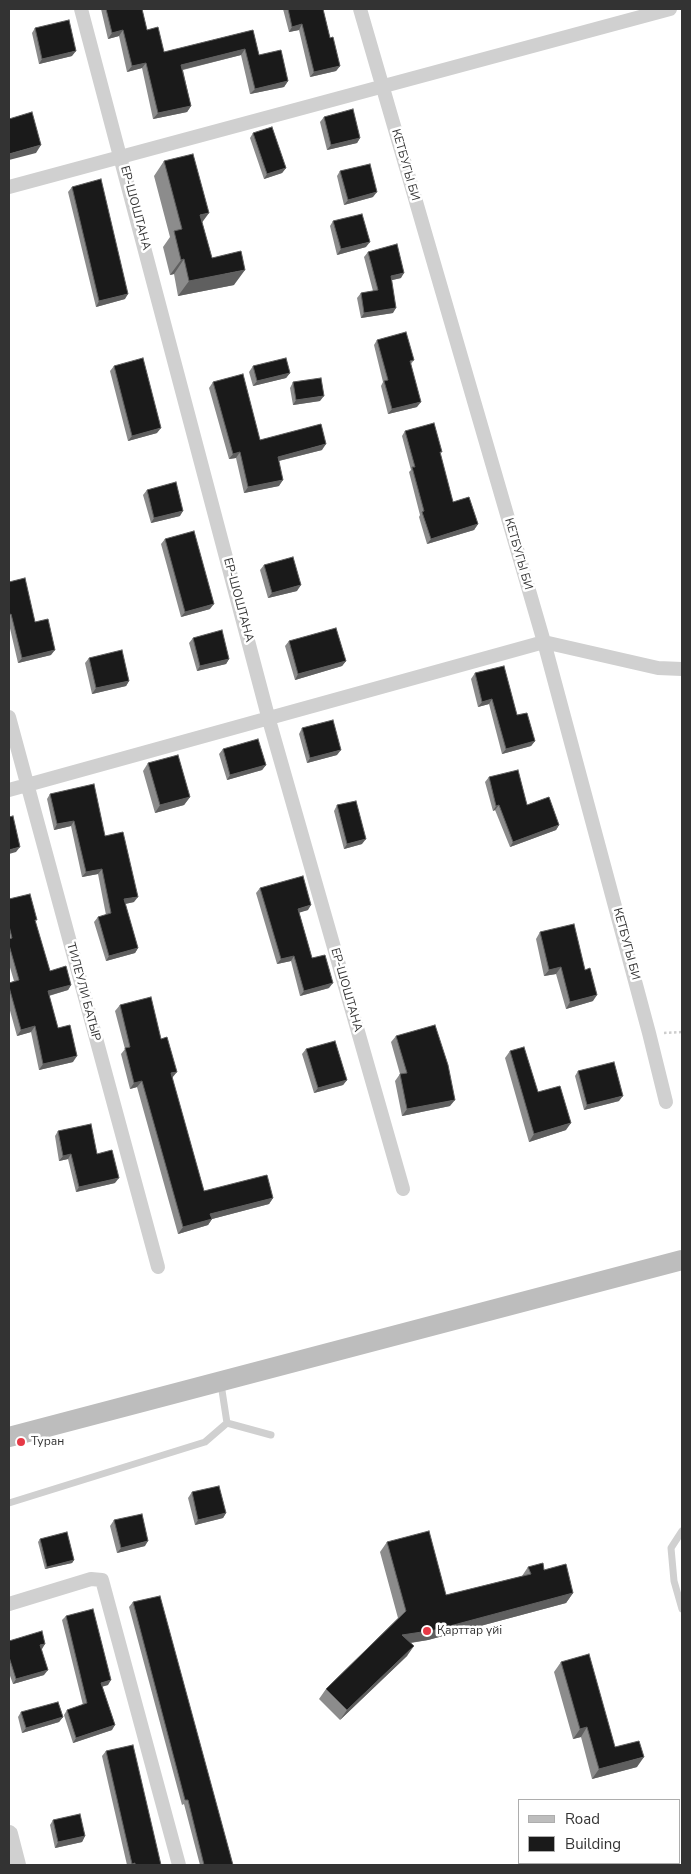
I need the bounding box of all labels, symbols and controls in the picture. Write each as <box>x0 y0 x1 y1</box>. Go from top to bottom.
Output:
street label: КЕТБУГЫ БИ <box>388 127 422 203</box>
street label: ЕР-ШОШТАНА <box>117 164 153 252</box>
street label: КЕТБУГЫ БИ <box>501 516 535 592</box>
street label: ЕР-ШОШТАНА <box>220 556 256 644</box>
street label: КЕТБУГЫ БИ <box>609 906 643 982</box>
street label: ТИЛЕУЛИ БАТЫР <box>63 941 103 1043</box>
street label: ЕР-ШОШТАНА <box>327 946 365 1034</box>
place label: Туран <box>31 1435 64 1449</box>
marker: Туран <box>15 1436 27 1448</box>
place label: Қарттар үйі <box>437 1624 502 1638</box>
marker: Қарттар үйі <box>421 1625 433 1637</box>
legend <box>518 1799 681 1864</box>
text: Road <box>565 1809 600 1829</box>
text: Building <box>565 1834 621 1854</box>

